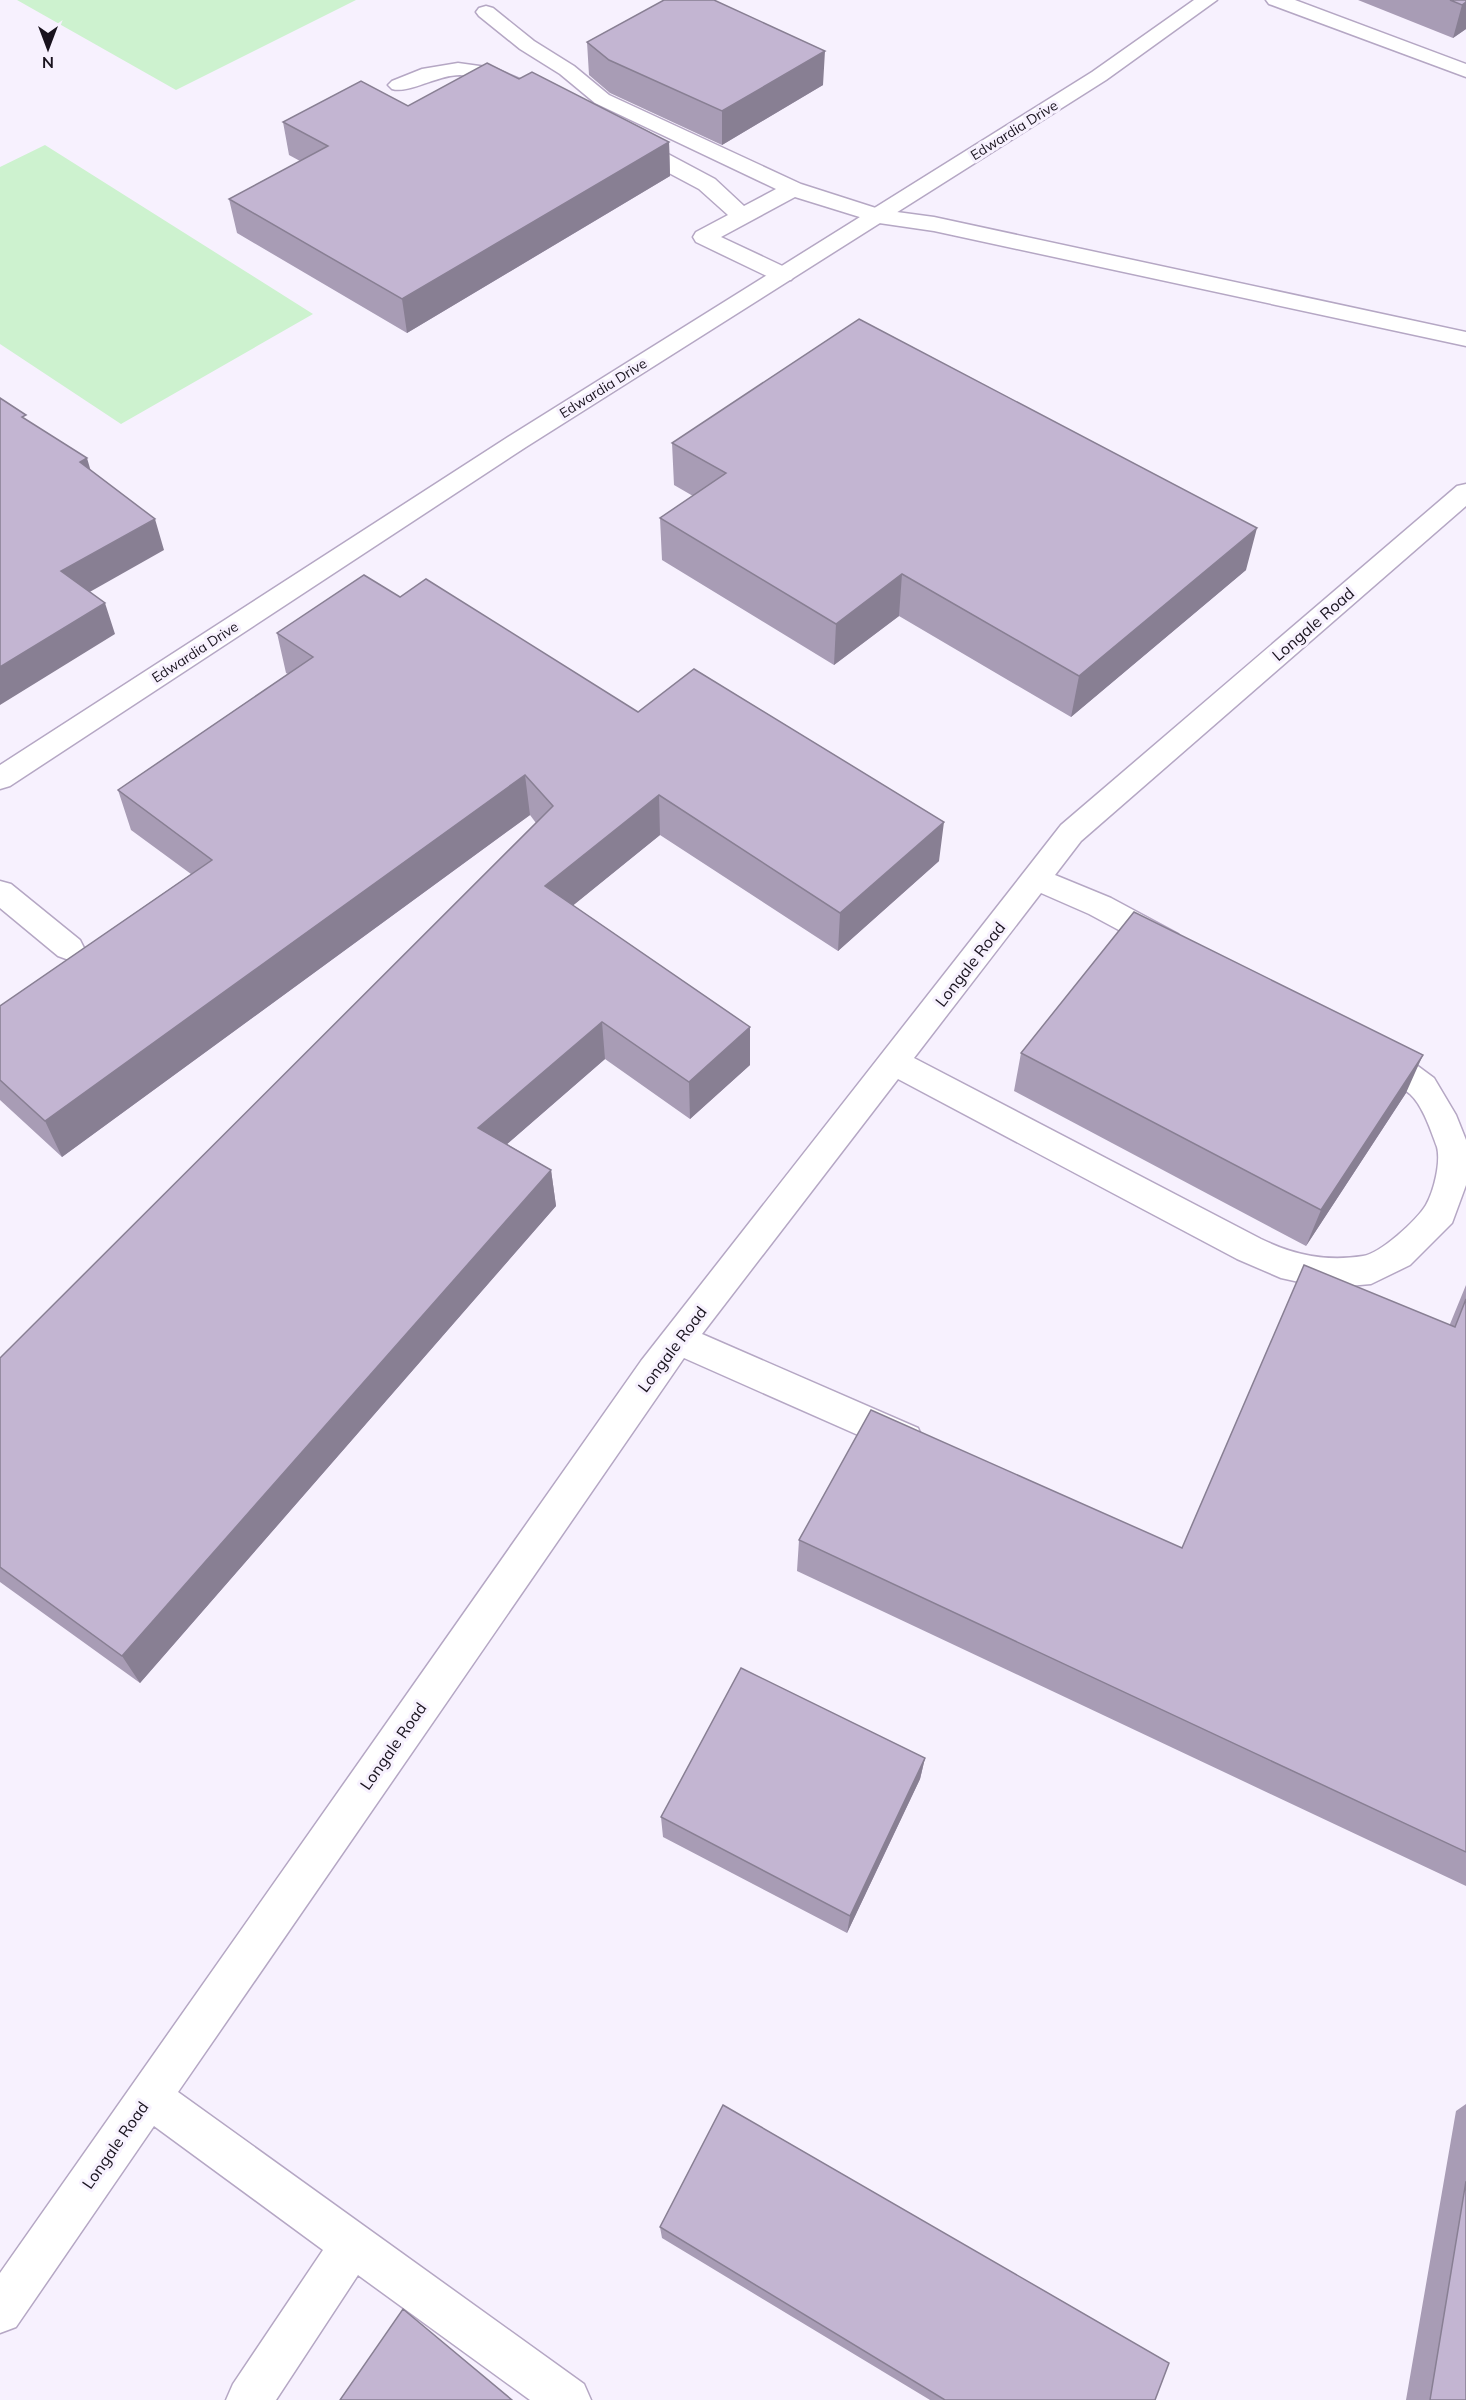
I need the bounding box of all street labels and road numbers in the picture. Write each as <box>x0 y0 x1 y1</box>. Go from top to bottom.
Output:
street label: Edwardia Drive <box>967 96 1061 164</box>
street label: Edwardia Drive <box>556 354 650 422</box>
street label: Longale Road <box>1268 583 1358 665</box>
street label: Edwardia Drive <box>148 617 242 687</box>
street label: Longale Road <box>931 918 1009 1010</box>
street label: Longale Road <box>633 1302 711 1396</box>
street label: Longale Road <box>355 1698 431 1794</box>
street label: Longale Road <box>77 2097 153 2193</box>

